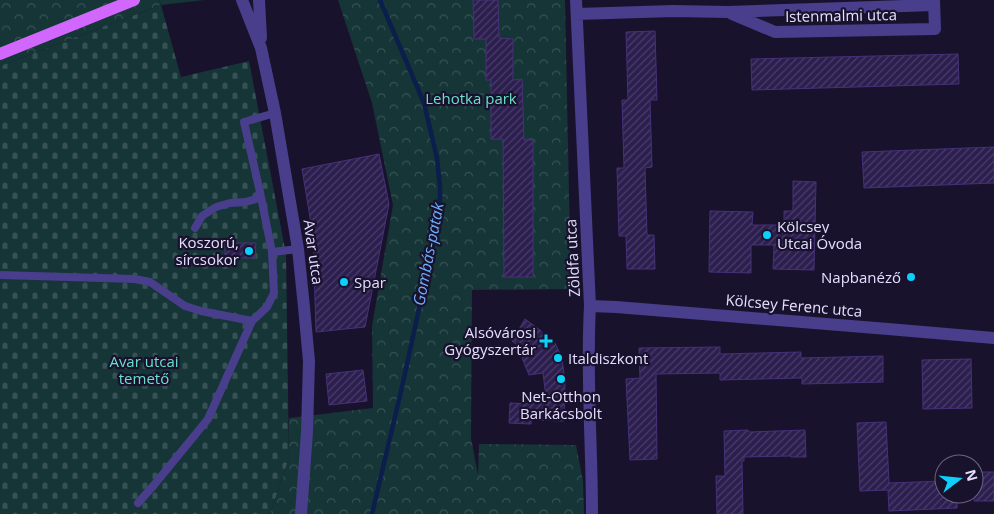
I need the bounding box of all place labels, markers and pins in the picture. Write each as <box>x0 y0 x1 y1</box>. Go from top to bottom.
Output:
place label: Kölcsey Utcai Óvoda <box>777 216 862 253</box>
marker: Kölcsey Utcai Óvoda <box>761 229 773 241</box>
place label: Koszorú, sírcsokor <box>176 232 239 269</box>
marker: Koszorú, sírcsokor <box>243 245 255 257</box>
place label: Napbanéző <box>821 267 901 287</box>
marker: Napbanéző <box>905 271 917 283</box>
place label: Spar <box>354 272 386 292</box>
marker: Spar <box>338 276 350 288</box>
place label: Alsóvárosi Gyógyszertár <box>444 322 536 359</box>
marker: Alsóvárosi Gyógyszertár <box>540 335 552 347</box>
place label: Italdiszkont <box>568 348 648 368</box>
marker: Italdiszkont <box>552 352 564 364</box>
marker: Net-Otthon Barkácsbolt <box>555 373 567 385</box>
place label: Net-Otthon Barkácsbolt <box>520 386 602 423</box>

